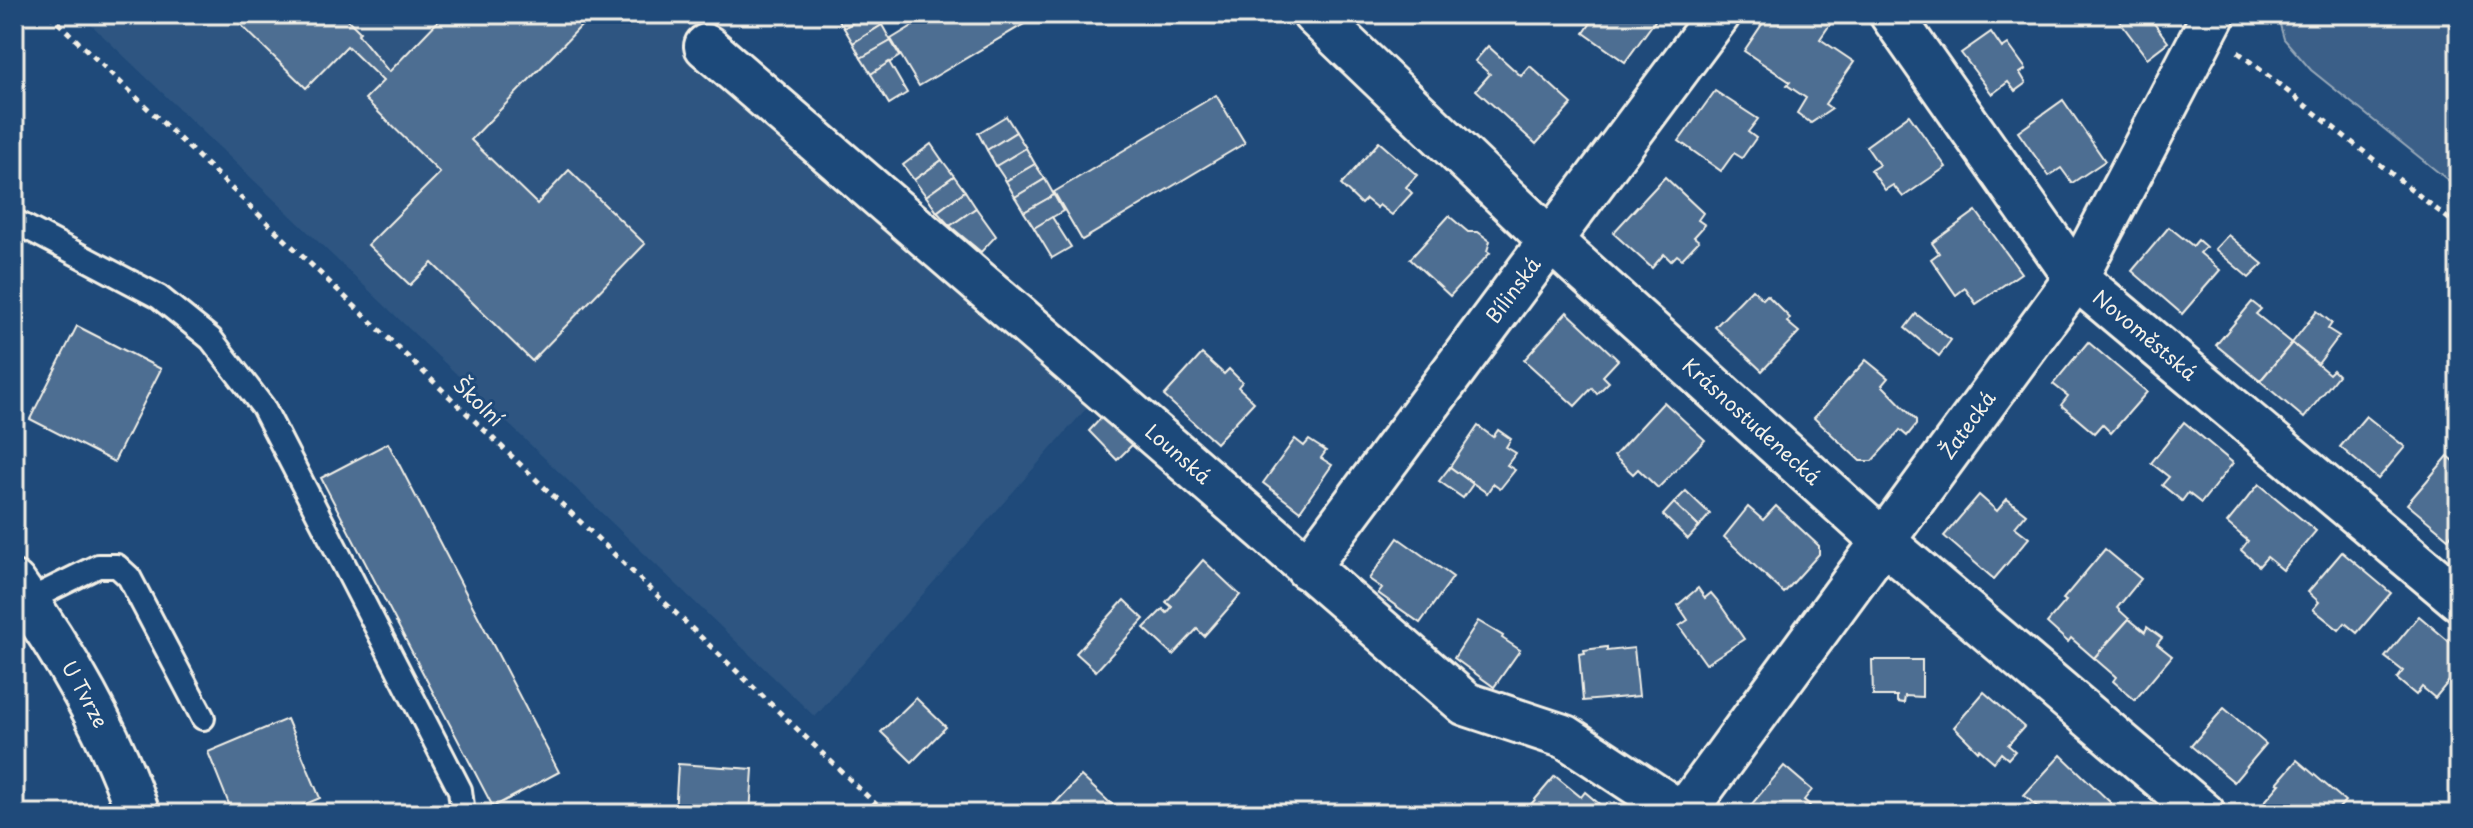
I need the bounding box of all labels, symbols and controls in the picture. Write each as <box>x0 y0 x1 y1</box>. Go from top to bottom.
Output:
street label: Bílinská <box>1478 250 1548 329</box>
street label: Novoměstská <box>2087 282 2204 388</box>
street label: Krásnostudenecká <box>1676 351 1828 492</box>
street label: Školní <box>447 370 511 433</box>
street label: Žatecká <box>1932 384 2003 465</box>
street label: Lounská <box>1139 417 1218 491</box>
street label: U Tvrze <box>55 655 116 733</box>

